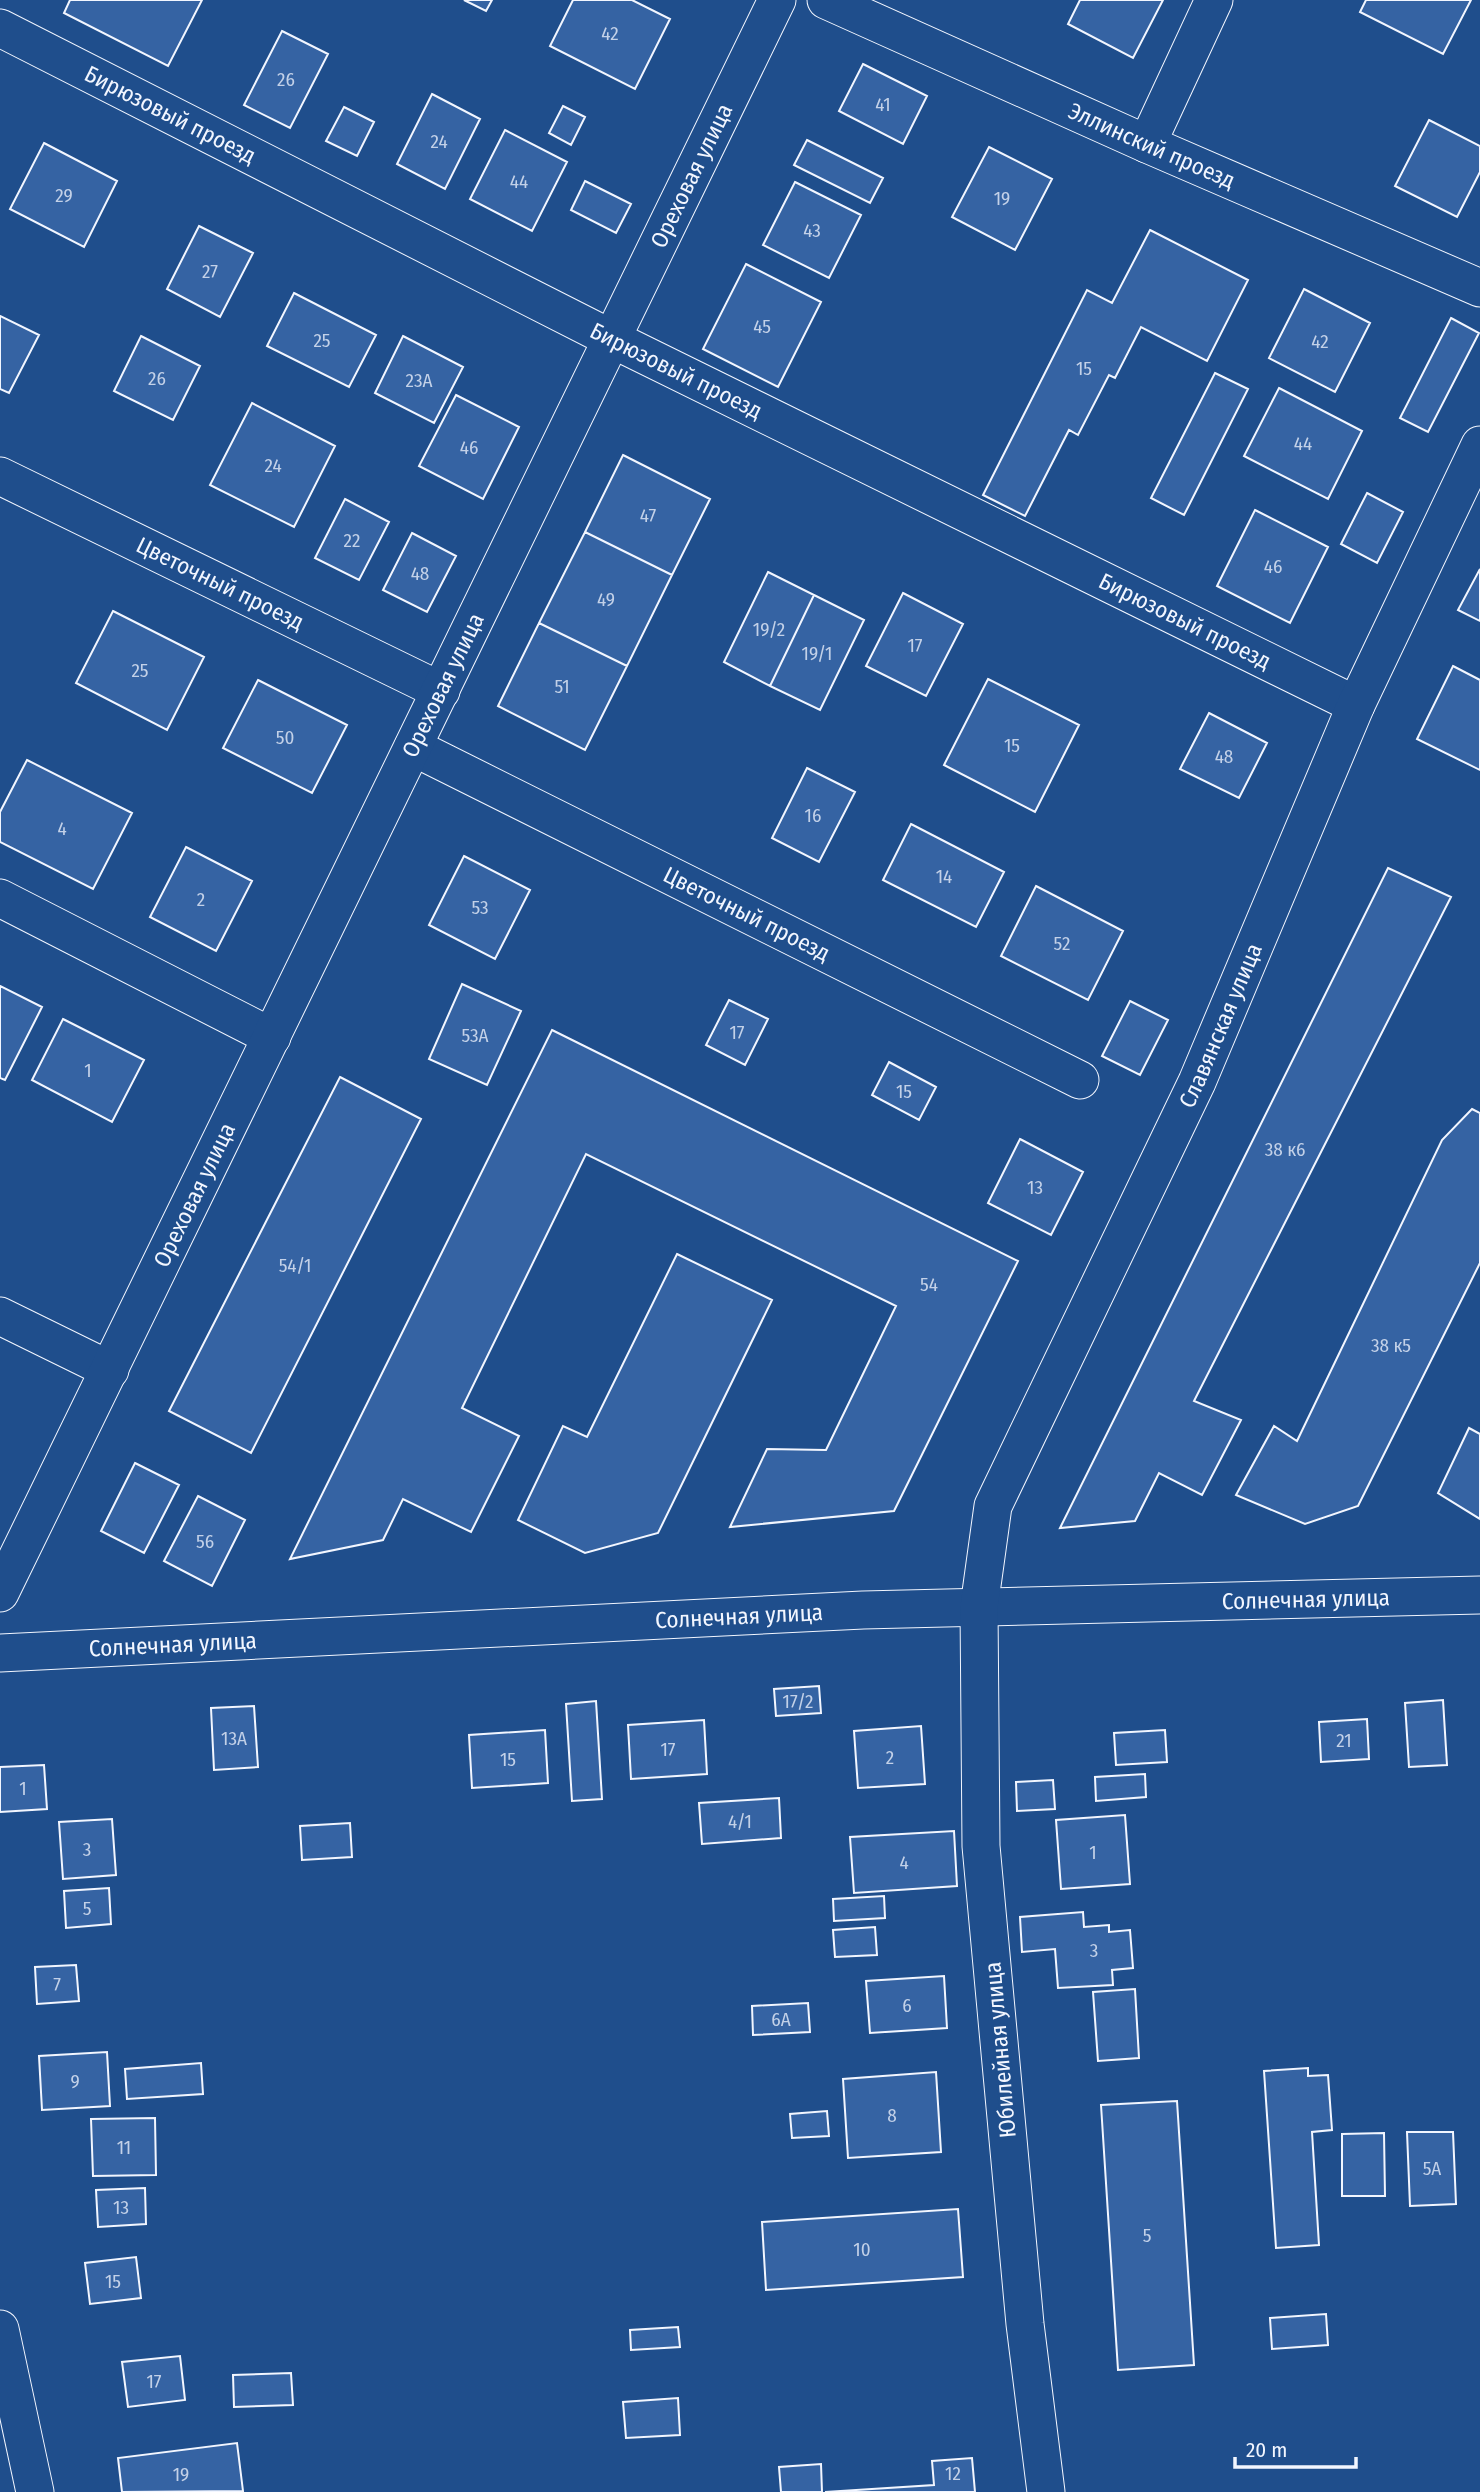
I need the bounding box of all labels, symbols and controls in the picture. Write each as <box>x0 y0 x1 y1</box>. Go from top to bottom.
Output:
house number: 42 <box>601 22 619 45</box>
street label: Бирюзовый проезд <box>80 59 261 170</box>
house number: 26 <box>277 68 295 91</box>
house number: 41 <box>875 93 891 116</box>
street label: Эллинский проезд <box>1064 97 1239 194</box>
street label: Ореховая улица <box>644 99 738 252</box>
house number: 24 <box>430 130 448 153</box>
house number: 44 <box>510 170 528 193</box>
house number: 29 <box>55 184 73 207</box>
house number: 19 <box>994 187 1010 210</box>
house number: 43 <box>803 219 821 242</box>
house number: 27 <box>202 260 218 283</box>
house number: 45 <box>753 315 771 338</box>
street label: Бирюзовый проезд <box>585 316 767 425</box>
house number: 25 <box>313 329 331 352</box>
house number: 42 <box>1311 330 1329 353</box>
house number: 15 <box>1076 357 1092 380</box>
house number: 26 <box>148 367 166 390</box>
house number: 23А <box>406 369 432 392</box>
house number: 44 <box>1294 432 1312 455</box>
house number: 46 <box>460 436 478 459</box>
house number: 24 <box>264 454 282 477</box>
house number: 47 <box>640 504 657 527</box>
house number: 22 <box>344 529 360 552</box>
street label: Цветочный проезд <box>132 531 308 636</box>
house number: 46 <box>1264 555 1282 578</box>
house number: 48 <box>411 562 429 585</box>
street label: Бирюзовый проезд <box>1094 567 1276 675</box>
house number: 49 <box>597 588 615 611</box>
street label: Ореховая улица <box>396 609 490 762</box>
house number: 19/2 <box>753 618 785 641</box>
house number: 17 <box>907 634 923 657</box>
house number: 19/1 <box>801 642 833 665</box>
house number: 25 <box>131 659 149 682</box>
house number: 51 <box>554 675 570 698</box>
house number: 50 <box>276 726 294 749</box>
house number: 15 <box>1004 734 1020 757</box>
house number: 48 <box>1215 745 1233 768</box>
house number: 16 <box>805 804 821 827</box>
house number: 4 <box>57 817 67 840</box>
street label: Цветочный проезд <box>659 860 835 967</box>
house number: 14 <box>936 865 952 888</box>
house number: 2 <box>197 888 205 911</box>
house number: 53 <box>471 896 489 919</box>
house number: 52 <box>1054 932 1070 955</box>
street label: Славянская улица <box>1173 939 1268 1112</box>
house number: 17 <box>729 1021 745 1044</box>
house number: 53А <box>461 1024 489 1047</box>
house number: 1 <box>84 1059 92 1082</box>
house number: 15 <box>896 1080 912 1103</box>
street label: Ореховая улица <box>147 1118 241 1272</box>
house number: 38 к6 <box>1265 1138 1305 1161</box>
house number: 13 <box>1027 1176 1043 1199</box>
house number: 54/1 <box>279 1254 311 1277</box>
house number: 54 <box>920 1273 938 1296</box>
house number: 38 к5 <box>1371 1334 1411 1357</box>
house number: 56 <box>196 1530 214 1553</box>
street label: Солнечная улица <box>1221 1583 1390 1615</box>
street label: Солнечная улица <box>654 1598 824 1634</box>
street label: Солнечная улица <box>88 1626 257 1663</box>
house number: 17/2 <box>783 1690 813 1713</box>
house number: 13А <box>221 1727 247 1750</box>
house number: 21 <box>1336 1729 1352 1752</box>
house number: 17 <box>660 1738 676 1761</box>
house number: 2 <box>886 1746 894 1769</box>
house number: 15 <box>500 1748 516 1771</box>
house number: 1 <box>19 1777 27 1800</box>
house number: 4/1 <box>728 1810 752 1833</box>
house number: 3 <box>83 1838 91 1861</box>
house number: 1 <box>1089 1841 1097 1864</box>
house number: 4 <box>899 1851 909 1874</box>
house number: 5 <box>83 1897 91 1920</box>
house number: 3 <box>1090 1939 1098 1962</box>
street label: Юбилейная улица <box>978 1961 1022 2139</box>
house number: 7 <box>53 1973 61 1996</box>
house number: 6 <box>902 1994 912 2017</box>
house number: 6А <box>771 2008 791 2031</box>
house number: 9 <box>70 2070 80 2093</box>
house number: 8 <box>887 2104 897 2127</box>
house number: 11 <box>117 2136 131 2159</box>
house number: 5А <box>1423 2157 1441 2180</box>
house number: 13 <box>113 2196 129 2219</box>
house number: 5 <box>1143 2224 1151 2247</box>
house number: 10 <box>853 2238 871 2261</box>
house number: 15 <box>105 2270 121 2293</box>
house number: 17 <box>146 2370 162 2393</box>
scale bar <box>1235 2426 1356 2470</box>
text: 20 m <box>1246 2437 1287 2463</box>
house number: 12 <box>945 2462 961 2485</box>
house number: 19 <box>173 2463 189 2486</box>

